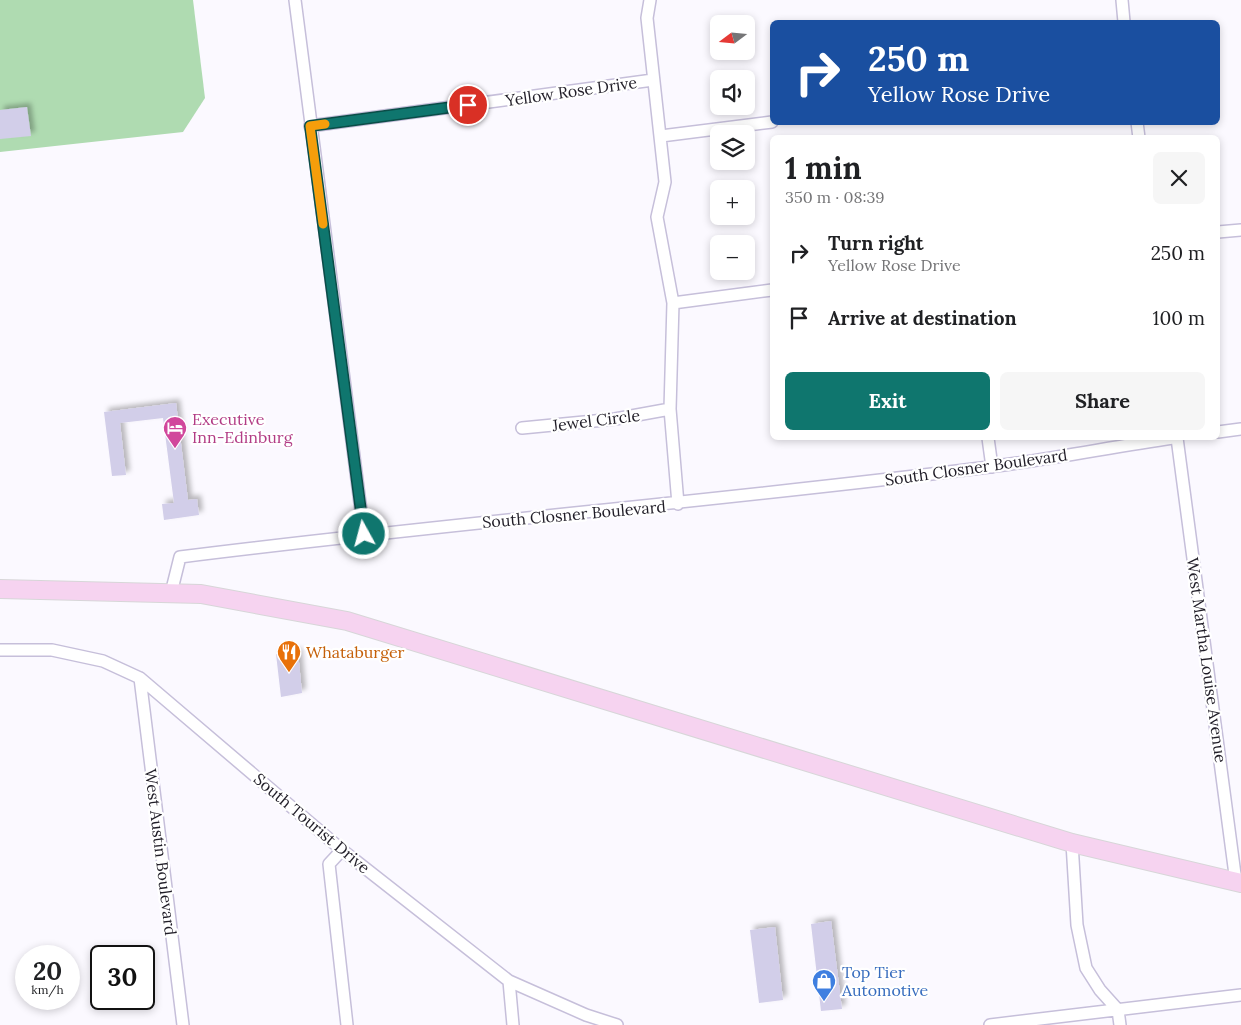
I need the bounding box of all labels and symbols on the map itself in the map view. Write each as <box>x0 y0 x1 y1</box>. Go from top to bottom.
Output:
north arrow <box>710 15 755 60</box>
street label: Yellow Rose Drive <box>503 72 638 110</box>
pin <box>447 84 489 126</box>
street label: Jewel Circle <box>550 405 641 435</box>
place label: Executive Inn-Edinburg <box>192 409 294 447</box>
hotel icon: Executive Inn-Edinburg <box>162 415 188 449</box>
street label: South Closner Boulevard <box>883 444 1069 490</box>
street label: South Closner Boulevard <box>481 496 667 532</box>
position arrow <box>337 507 389 559</box>
street label: West Martha Louise Avenue <box>1183 556 1231 764</box>
restaurant icon: Whataburger <box>276 639 302 673</box>
place label: Whataburger <box>306 642 405 662</box>
street label: West Austin Boulevard <box>141 768 181 937</box>
street label: South Tourist Drive <box>250 769 374 878</box>
speed limit sign: 30 <box>90 945 155 1010</box>
place label: Top Tier Automotive <box>841 962 928 1000</box>
shop icon: Top Tier Automotive <box>811 968 837 1002</box>

